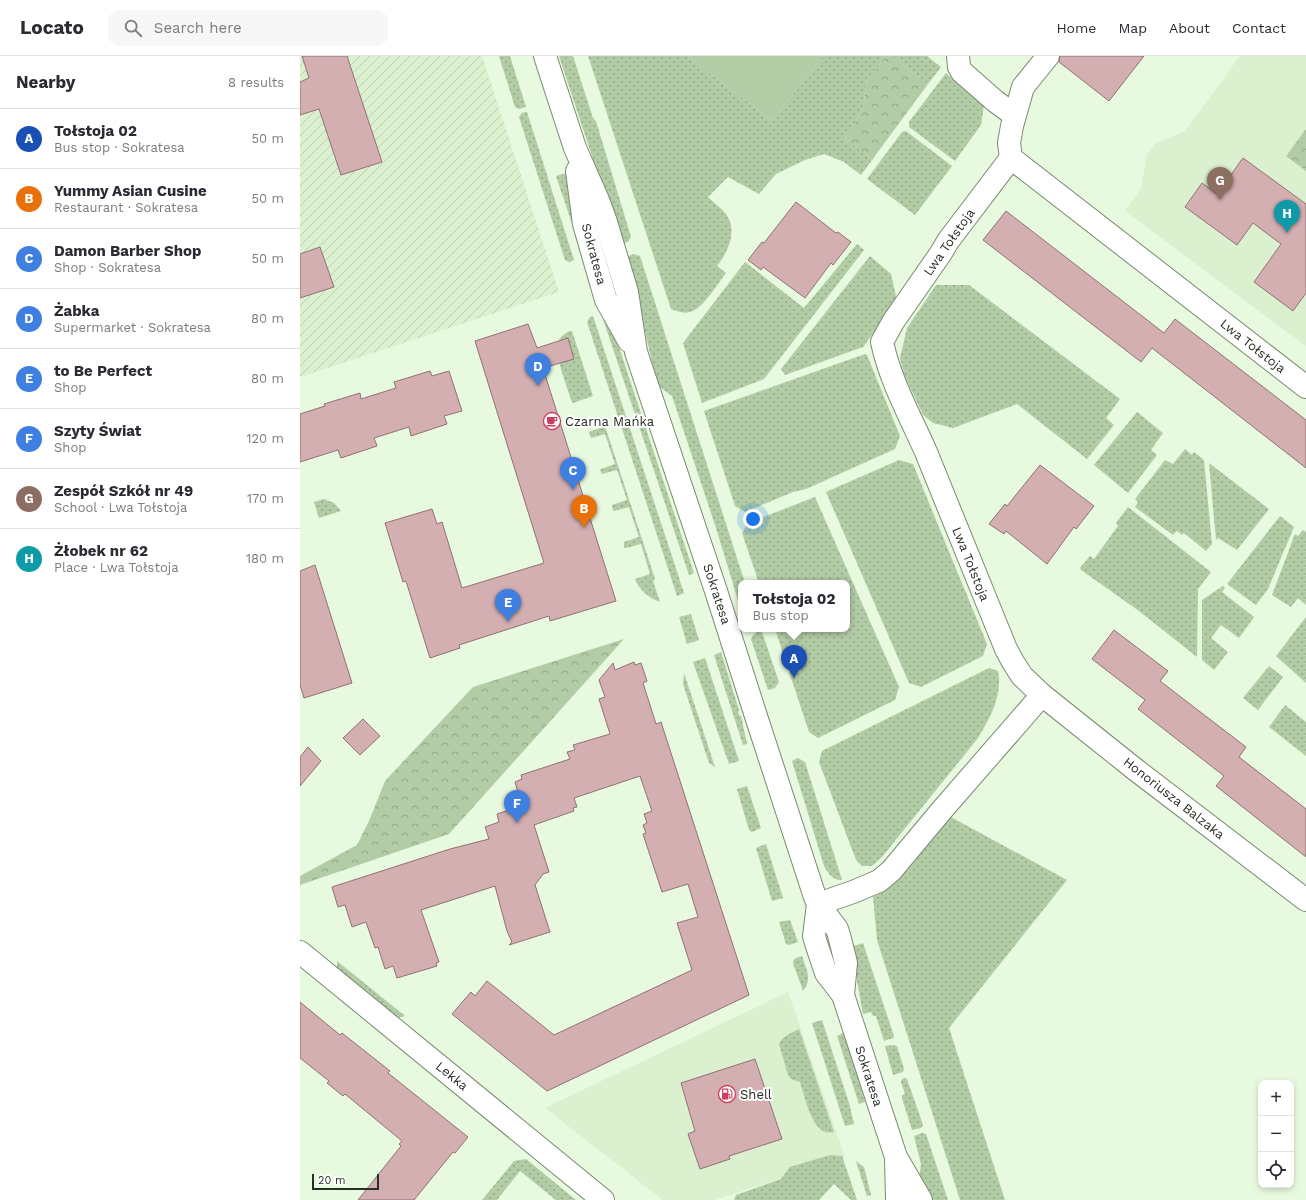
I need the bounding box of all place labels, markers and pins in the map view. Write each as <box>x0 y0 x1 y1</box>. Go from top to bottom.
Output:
pin: G <box>1207 167 1233 200</box>
pin: H <box>1274 200 1300 233</box>
pin: D <box>525 353 551 386</box>
cafe icon: Czarna Mańka <box>542 411 562 431</box>
place label: Czarna Mańka <box>565 414 655 429</box>
pin: C <box>560 457 586 490</box>
pin: B <box>571 495 597 528</box>
pin: E <box>495 589 521 622</box>
pin: A <box>781 645 807 678</box>
pin: F <box>504 790 530 823</box>
fuel station icon: Shell <box>717 1084 737 1104</box>
place label: Shell <box>740 1087 772 1102</box>

